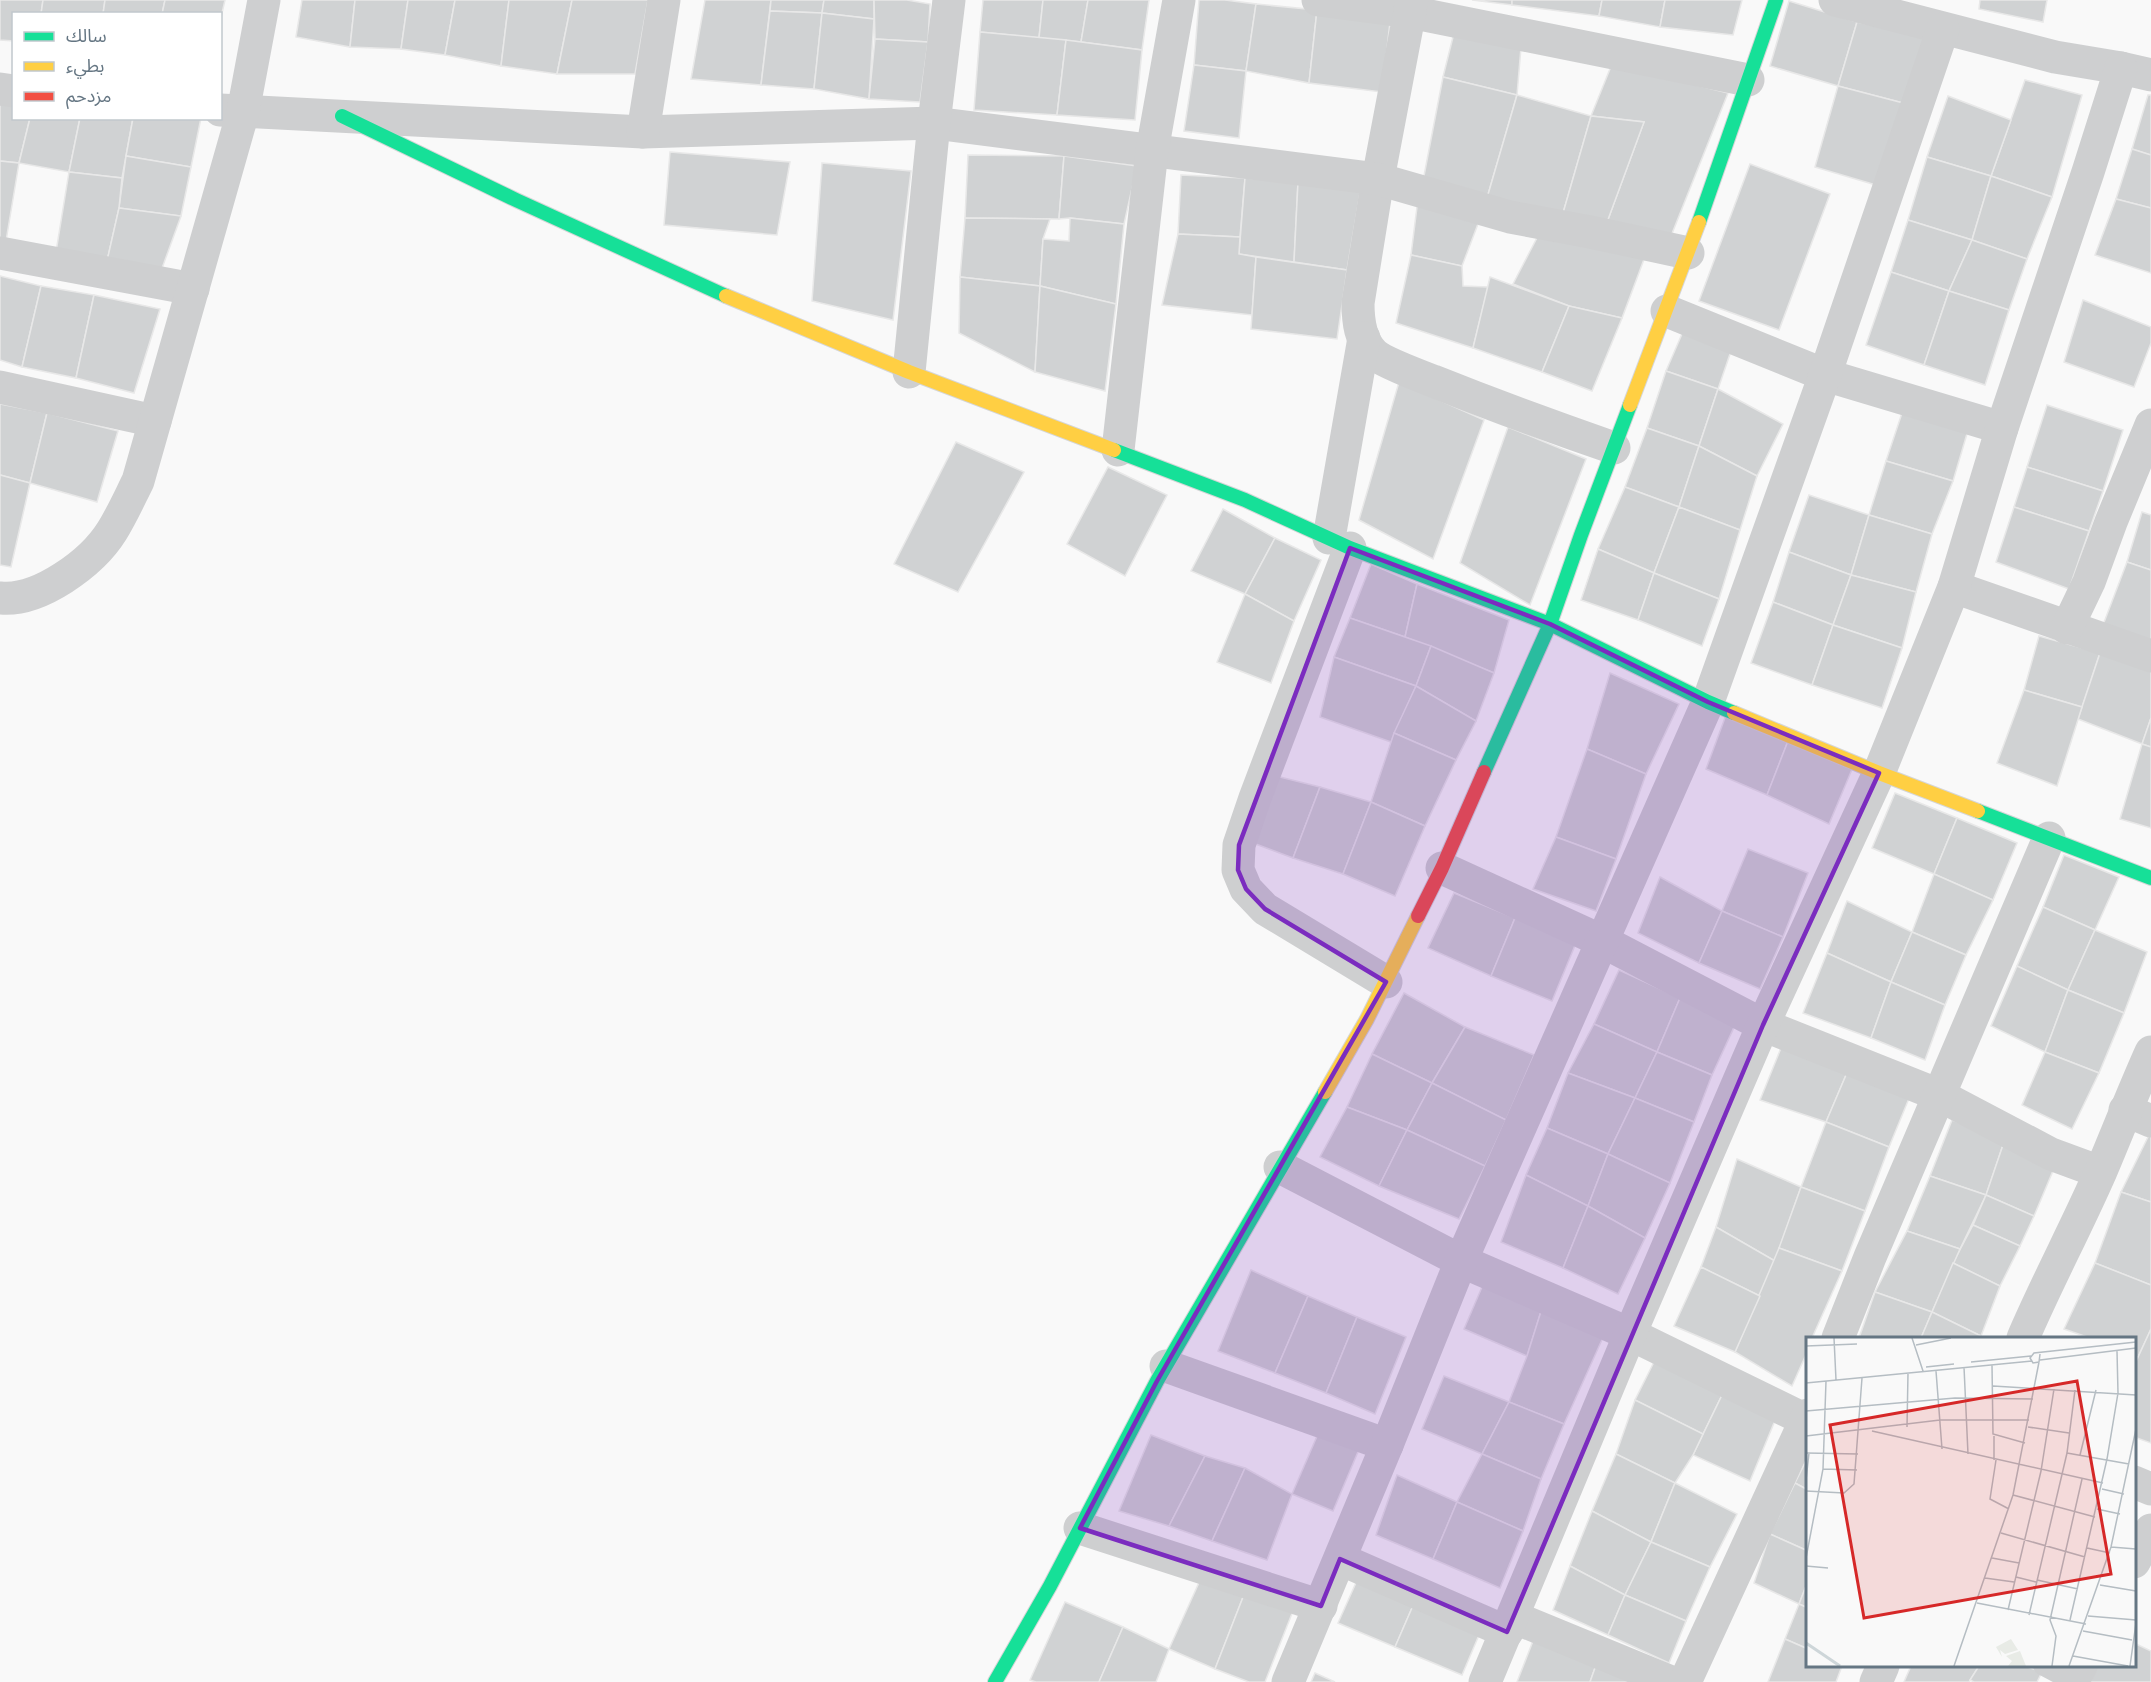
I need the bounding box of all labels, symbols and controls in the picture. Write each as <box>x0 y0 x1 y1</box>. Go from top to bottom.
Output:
legend <box>12 12 222 120</box>
text: سالك <box>66 26 107 46</box>
text: بطيء <box>66 56 104 79</box>
text: مزدحم <box>66 86 111 109</box>
inset map <box>1806 1337 2136 1667</box>

